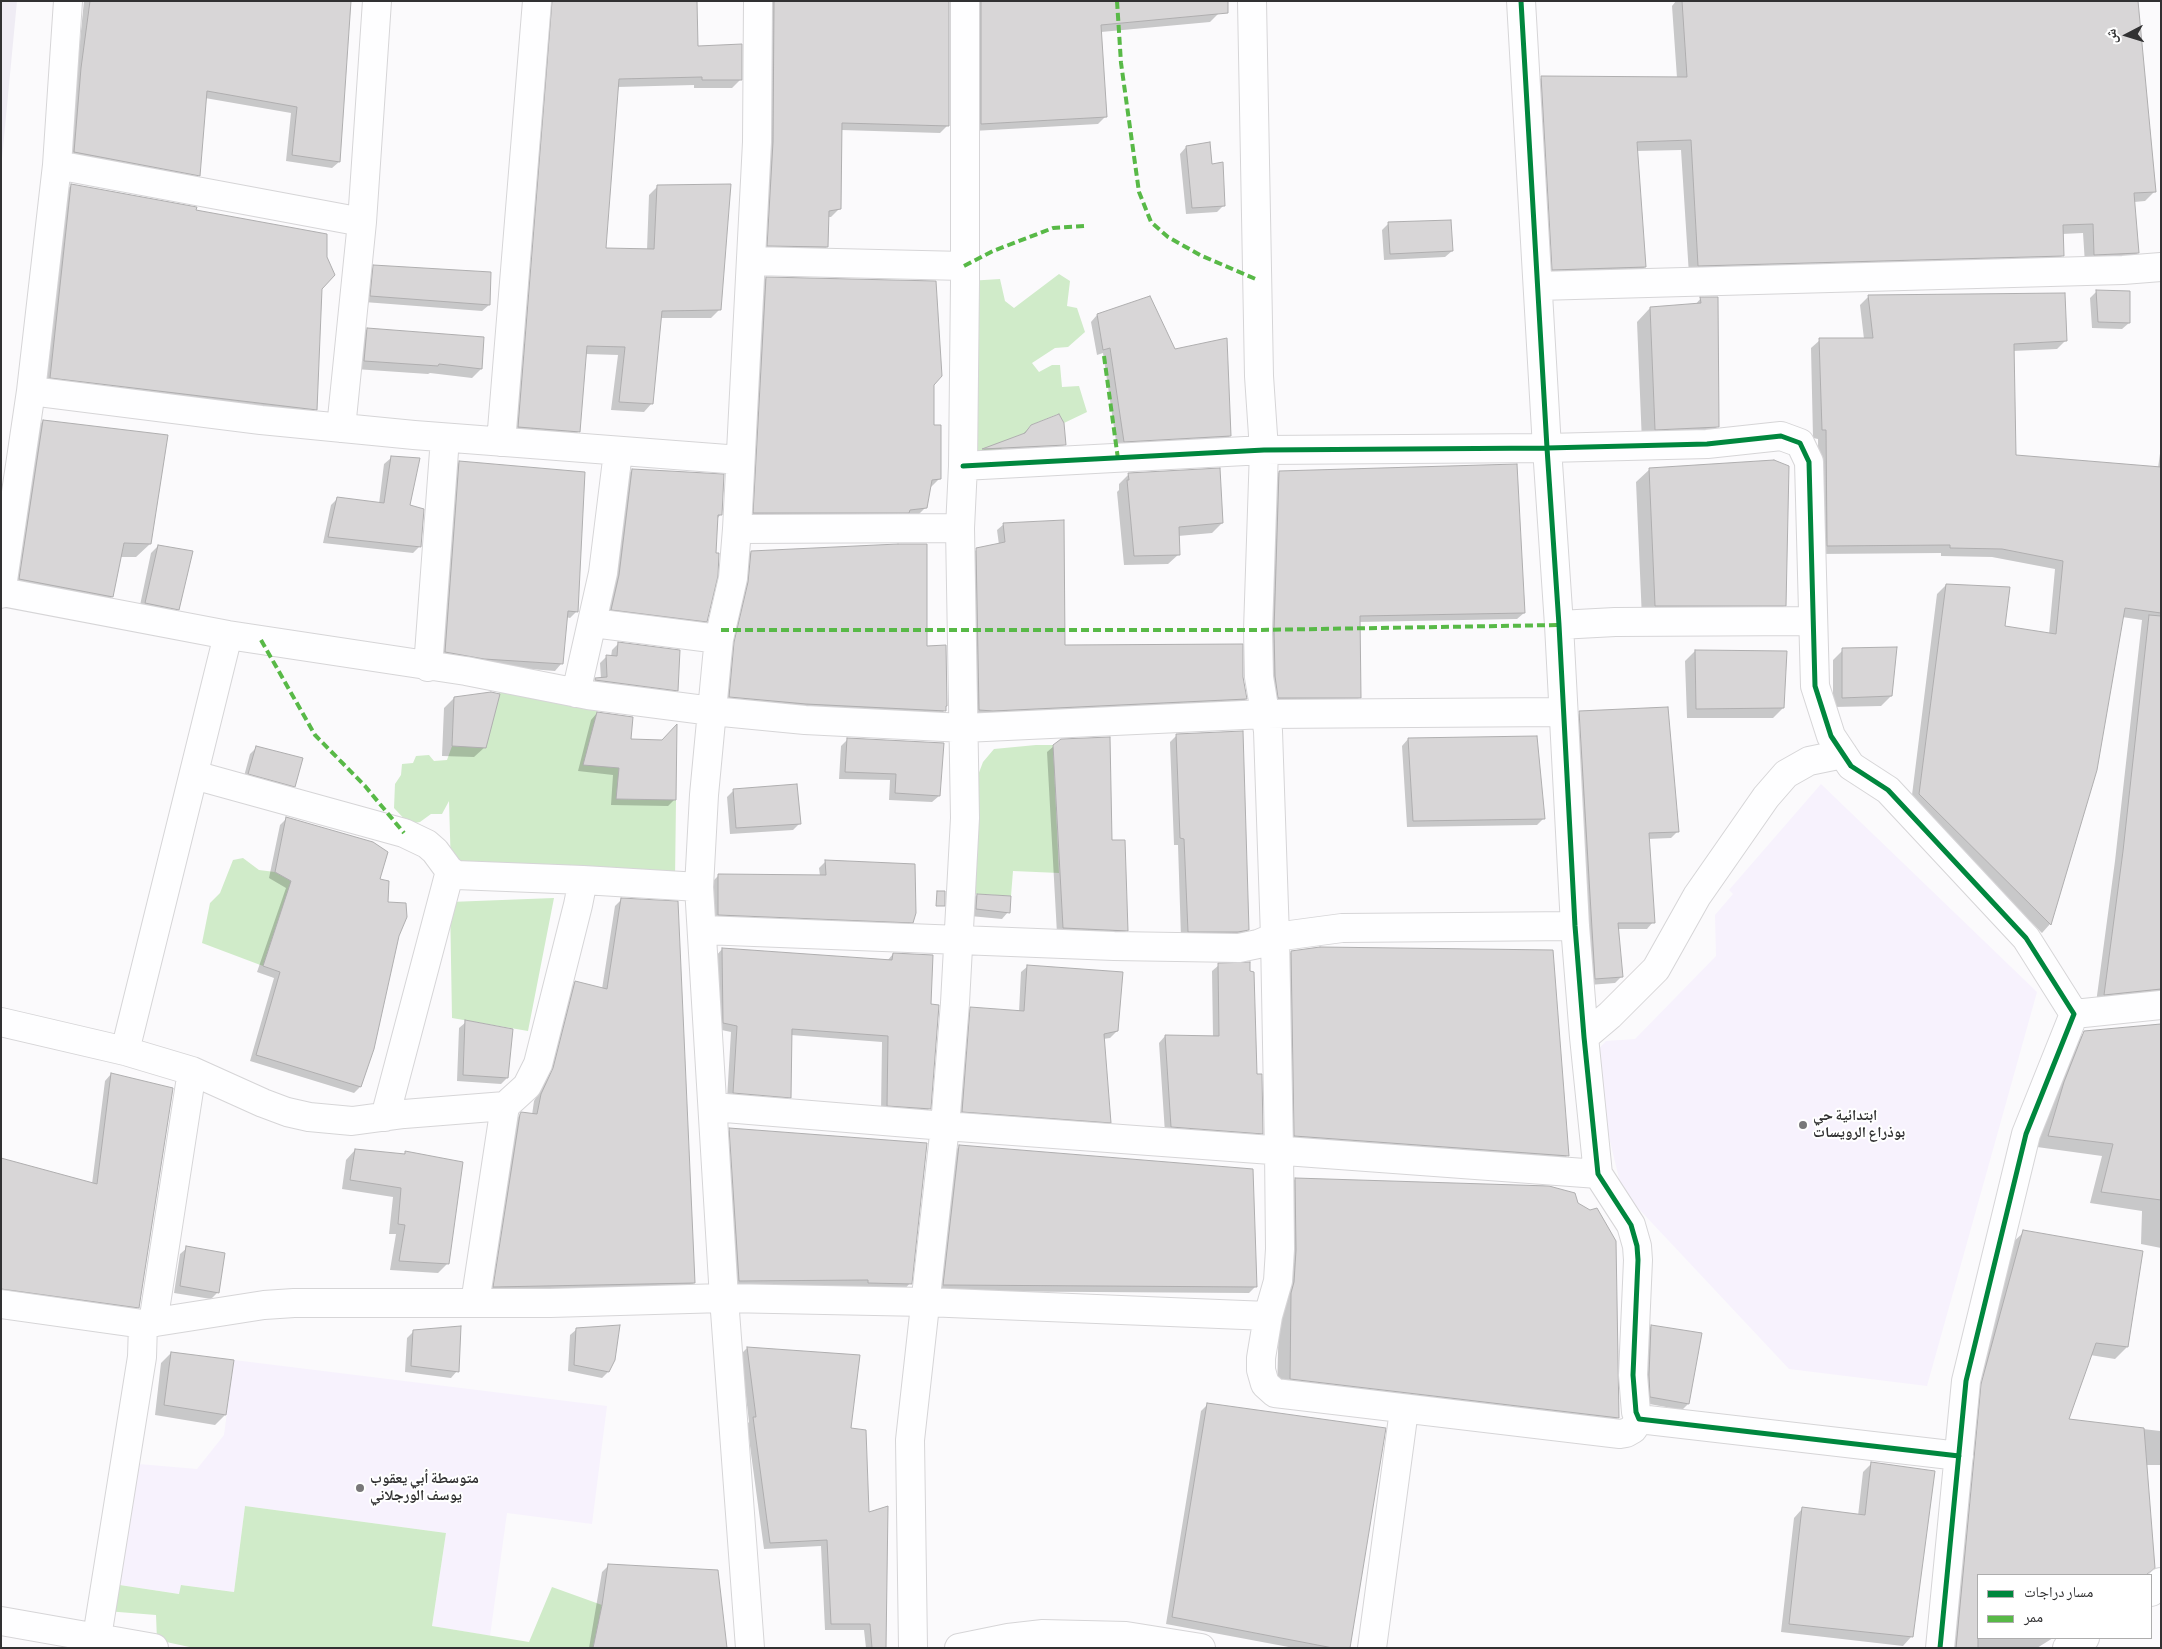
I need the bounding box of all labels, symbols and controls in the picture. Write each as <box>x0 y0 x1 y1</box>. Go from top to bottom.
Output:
north arrow <box>2102 10 2152 60</box>
text: ش <box>2102 28 2121 45</box>
place label: ابتدائية حي بوذراع الرويسات <box>1813 1107 1905 1142</box>
marker: ابتدائية حي بوذراع الرويسات <box>1797 1119 1809 1131</box>
place label: متوسطة أبي يعقوب يوسف الورجلاني <box>370 1470 479 1505</box>
marker: متوسطة أبي يعقوب يوسف الورجلاني <box>354 1482 366 1494</box>
legend <box>1977 1574 2152 1639</box>
text: مسار دراجات <box>2024 1583 2093 1602</box>
text: ممر <box>2024 1608 2043 1627</box>

